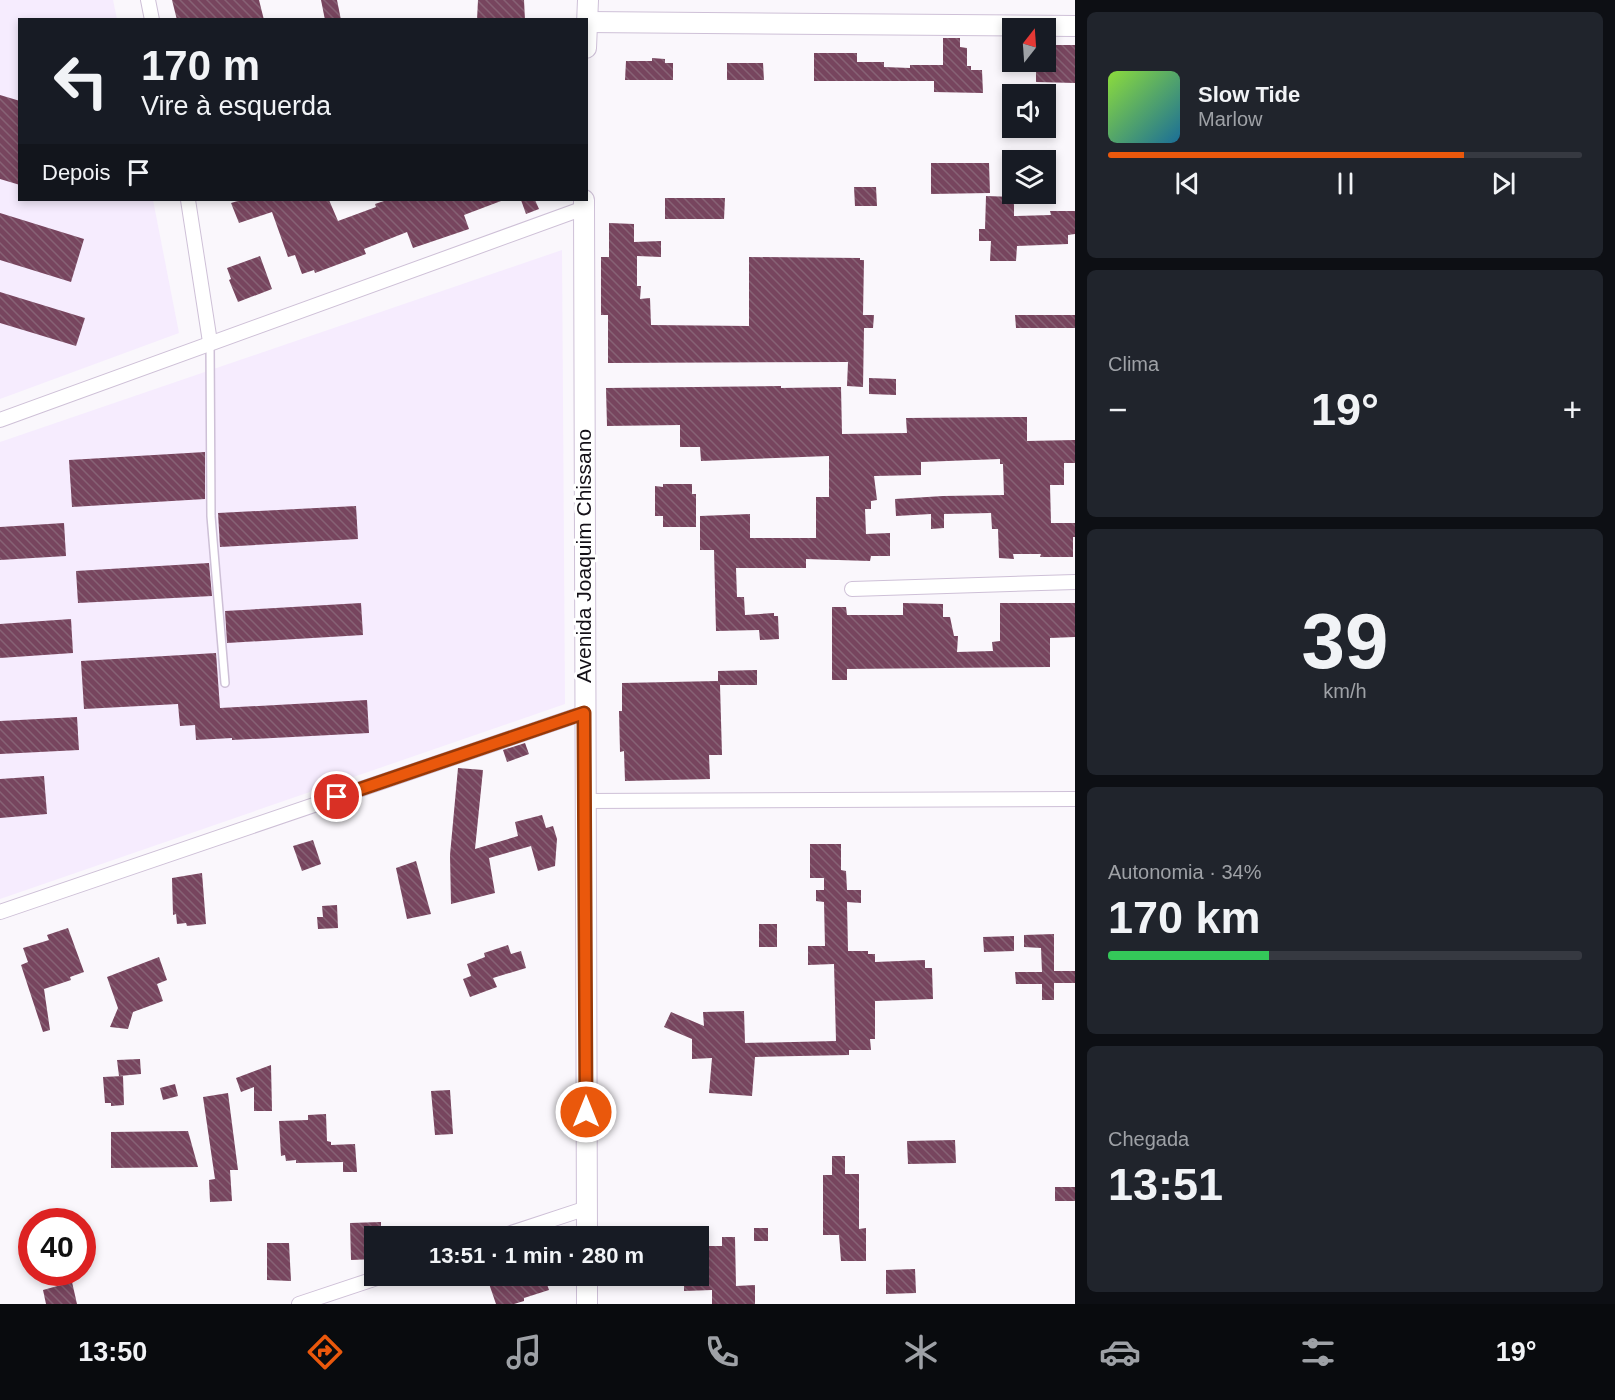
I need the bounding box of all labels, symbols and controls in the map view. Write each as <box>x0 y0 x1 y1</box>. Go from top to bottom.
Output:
north arrow <box>1002 18 1056 72</box>
map controls <box>1002 18 1056 204</box>
icon: left <box>42 42 120 120</box>
text: 170 m <box>141 42 260 89</box>
text: Slow Tide <box>1198 82 1300 107</box>
button: sound <box>1002 84 1056 138</box>
text: Vire à esquerda <box>141 91 331 121</box>
text: Marlow <box>1198 108 1262 130</box>
button: layers <box>1002 150 1056 204</box>
icon: arrive <box>122 156 155 189</box>
text: Depois <box>42 160 110 185</box>
icon: previous <box>1171 167 1204 200</box>
icon: pause <box>1329 167 1362 200</box>
icon: next <box>1487 167 1520 200</box>
text: Clima <box>1108 353 1159 375</box>
text: 19° <box>1311 384 1379 435</box>
text: − <box>1108 391 1127 428</box>
text: + <box>1563 391 1582 428</box>
street label: Avenida Joaquim Chissano <box>572 429 595 683</box>
text: 39 <box>1302 597 1388 685</box>
text: km/h <box>1323 680 1367 702</box>
pin <box>311 771 362 822</box>
icon: arrive <box>320 780 353 813</box>
text: Autonomia · 34% <box>1108 861 1261 883</box>
text: 170 km <box>1108 892 1261 943</box>
position arrow <box>554 1080 618 1144</box>
text: Chegada <box>1108 1128 1189 1150</box>
text: 13:51 <box>1108 1159 1223 1210</box>
speed limit sign: 40 <box>18 1208 96 1286</box>
text: 13:51 · 1 min · 280 m <box>429 1243 644 1268</box>
icon: directions <box>304 1331 346 1373</box>
icon: music <box>503 1331 545 1373</box>
icon: phone <box>701 1331 743 1373</box>
icon: climate <box>900 1331 942 1373</box>
icon: car <box>1099 1331 1141 1373</box>
icon: filters <box>1297 1331 1339 1373</box>
text: 13:50 <box>78 1337 147 1367</box>
text: 19° <box>1496 1337 1537 1367</box>

